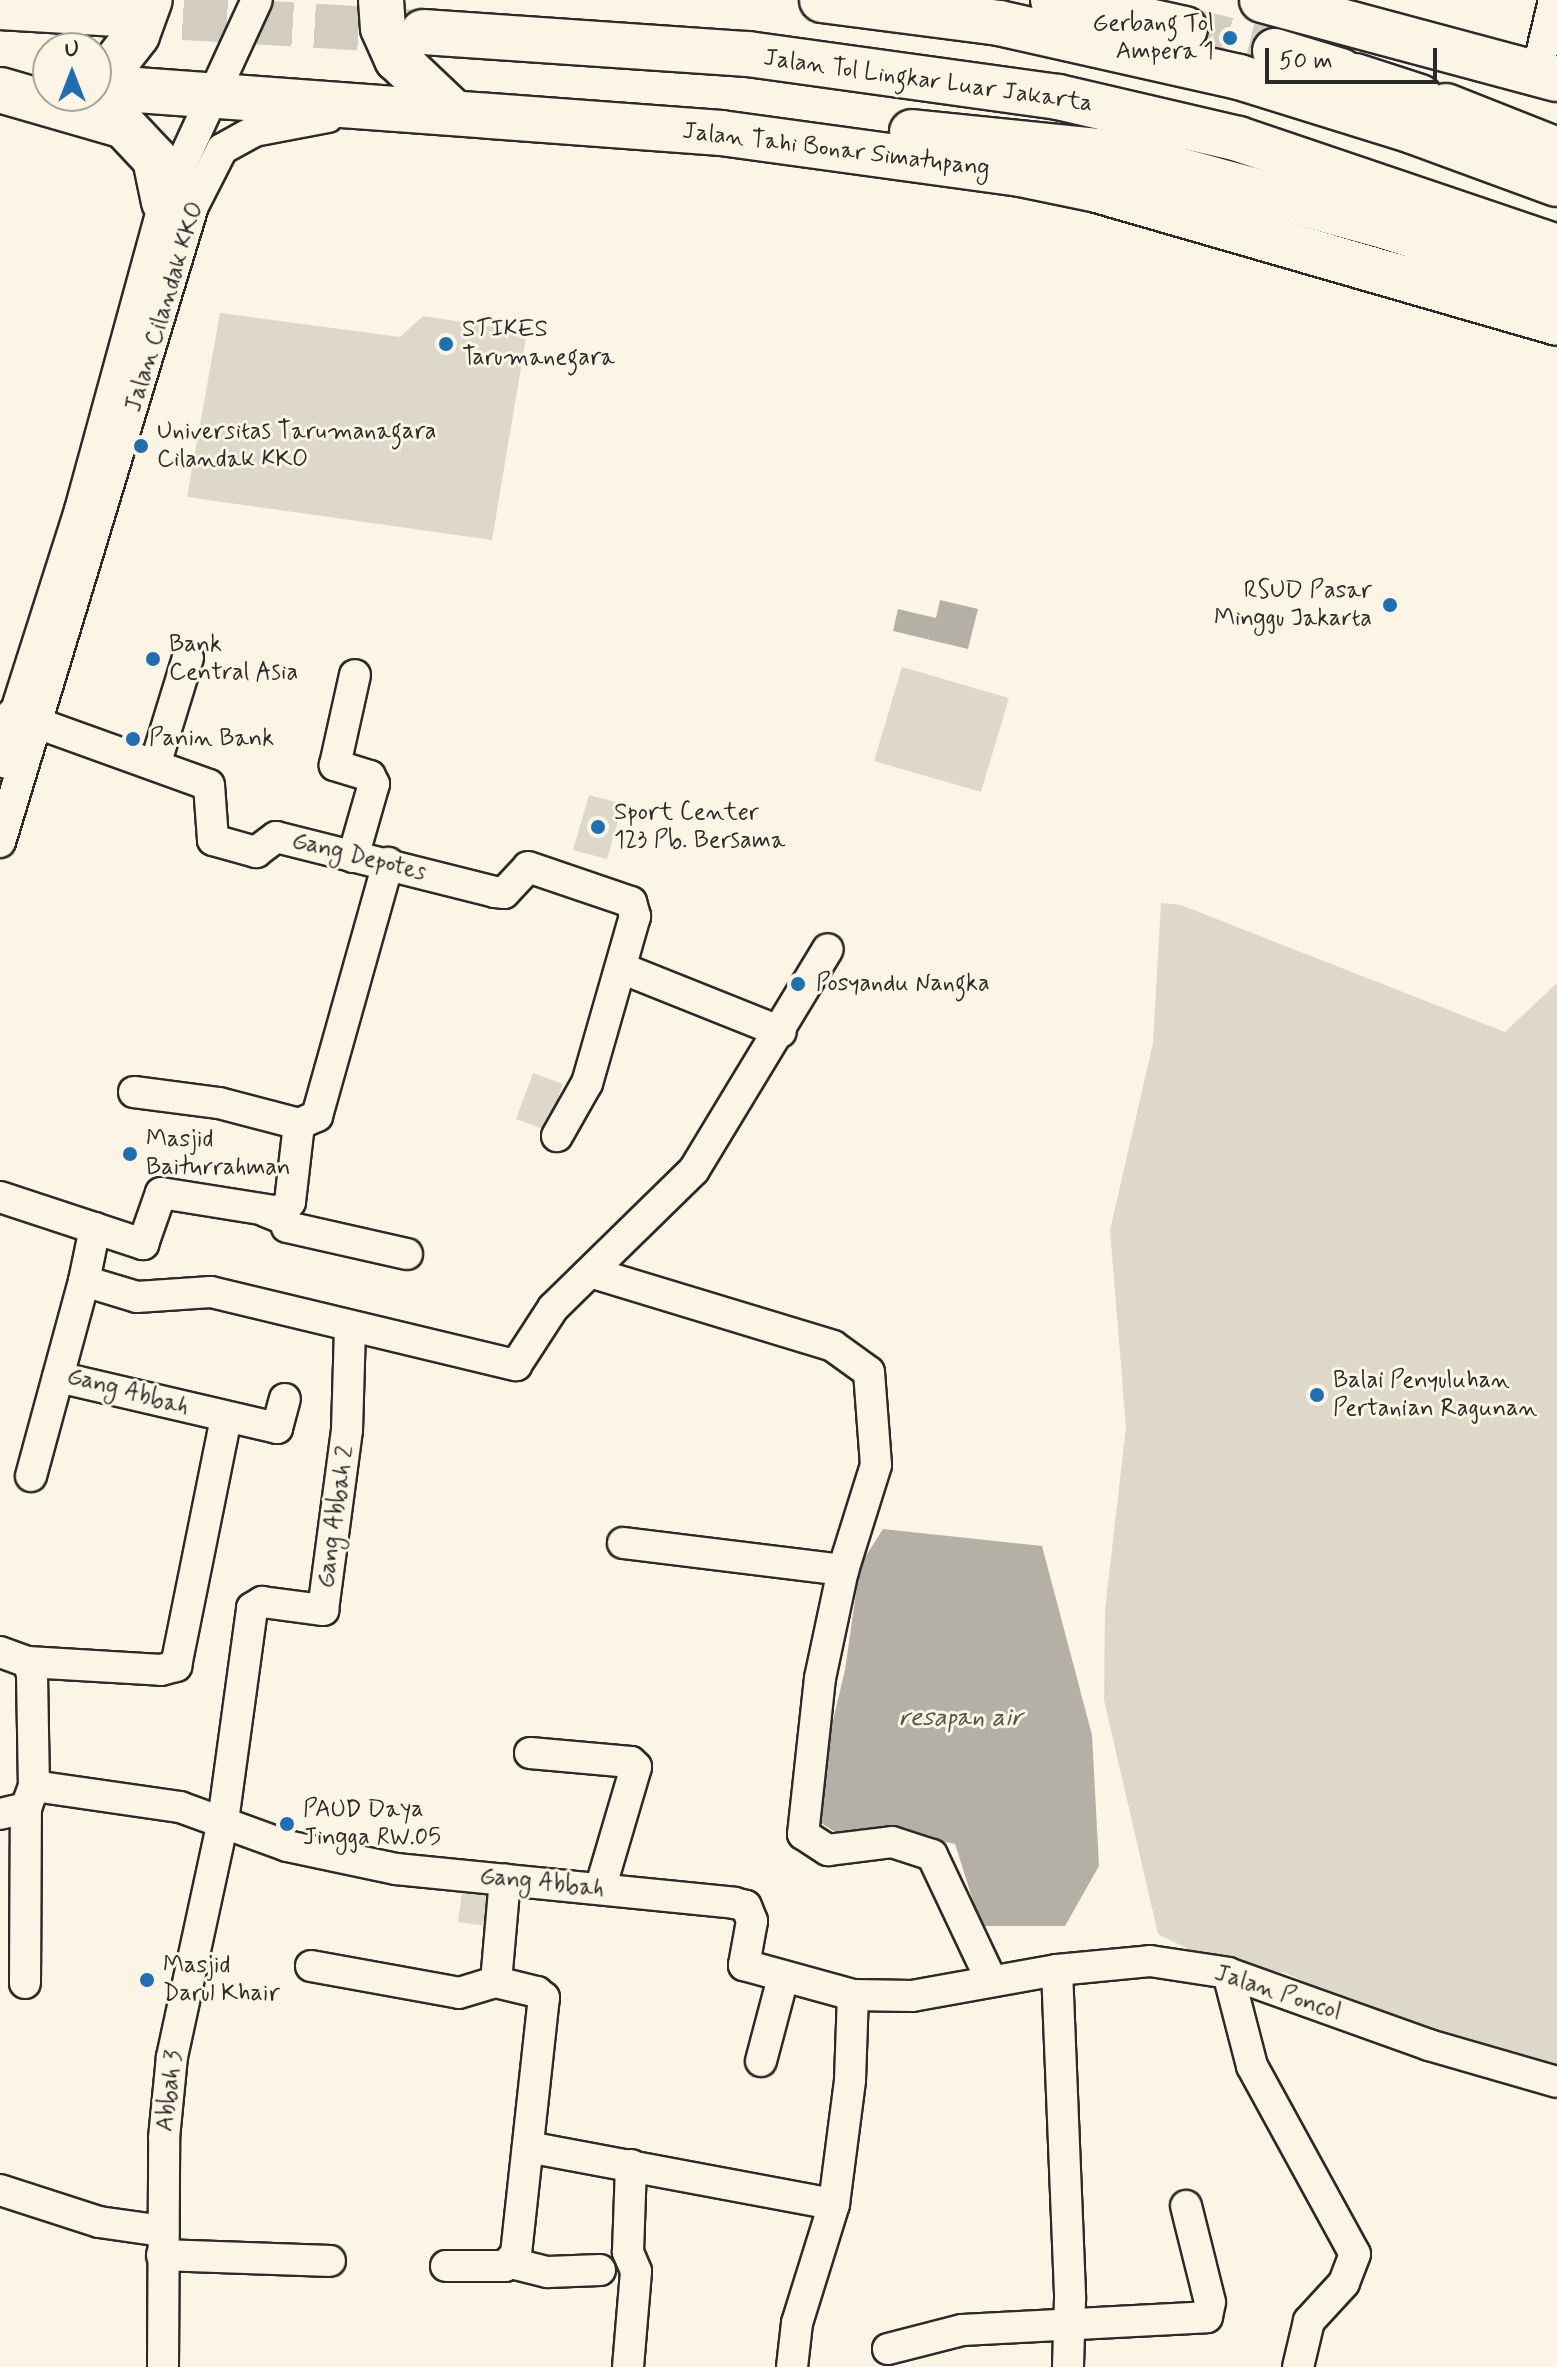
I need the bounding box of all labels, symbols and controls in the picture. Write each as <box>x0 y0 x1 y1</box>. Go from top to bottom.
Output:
place label: Gerbang Tol Ampera 1 <box>1094 10 1214 66</box>
marker: Gerbang Tol Ampera 1 <box>1221 29 1239 47</box>
north arrow <box>32 32 112 112</box>
scale bar <box>1269 32 1441 82</box>
text: U <box>65 36 79 64</box>
street label: Jalan Tol Lingkar Luar Jakarta <box>761 44 1095 118</box>
text: 50 m <box>1279 46 1333 77</box>
street label: Jalan Tahi Bonar Simatupang <box>682 117 990 183</box>
street label: Jalan Cilandak KKO <box>119 196 211 418</box>
place label: STIKES Tarumanegara <box>462 316 615 372</box>
marker: STIKES Tarumanegara <box>437 335 455 353</box>
place label: Universitas Tarumanagara Cilandak KKO <box>157 418 431 474</box>
marker: Universitas Tarumanagara Cilandak KKO <box>132 437 150 455</box>
place label: RSUD Pasar Minggu Jakarta <box>1204 577 1372 633</box>
marker: RSUD Pasar Minggu Jakarta <box>1379 594 1401 616</box>
place label: Bank Central Asia <box>169 631 303 687</box>
marker: Bank Central Asia <box>144 650 162 668</box>
place label: Panin Bank <box>149 725 272 753</box>
marker: Panin Bank <box>124 730 142 748</box>
place label: Sport Center 123 Pb. Bersama <box>614 799 785 855</box>
marker: Sport Center 123 Pb. Bersama <box>589 818 607 836</box>
street label: Gang Depotes <box>289 826 429 888</box>
place label: Posyandu Nangka <box>816 970 992 998</box>
marker: Posyandu Nangka <box>787 973 809 995</box>
place label: Masjid Baiturrahman <box>146 1126 290 1182</box>
marker: Masjid Baiturrahman <box>121 1145 139 1163</box>
street label: Gang Abbah <box>65 1362 191 1422</box>
place label: Balai Penyuluhan Pertanian Ragunan <box>1333 1367 1531 1423</box>
marker: Balai Penyuluhan Pertanian Ragunan <box>1308 1386 1326 1404</box>
street label: Gang Abbah 2 <box>312 1445 360 1589</box>
water label: resapan air <box>899 1703 1023 1735</box>
place label: PAUD Daya Jingga RW.05 <box>303 1796 441 1852</box>
marker: PAUD Daya Jingga RW.05 <box>278 1815 296 1833</box>
street label: Gang Abbah <box>479 1862 605 1904</box>
place label: Masjid Darul Khair <box>163 1952 280 2008</box>
street label: Jalan Poncol <box>1212 1959 1344 2027</box>
marker: Masjid Darul Khair <box>138 1971 156 1989</box>
street label: Abbah 3 <box>151 2049 189 2133</box>

